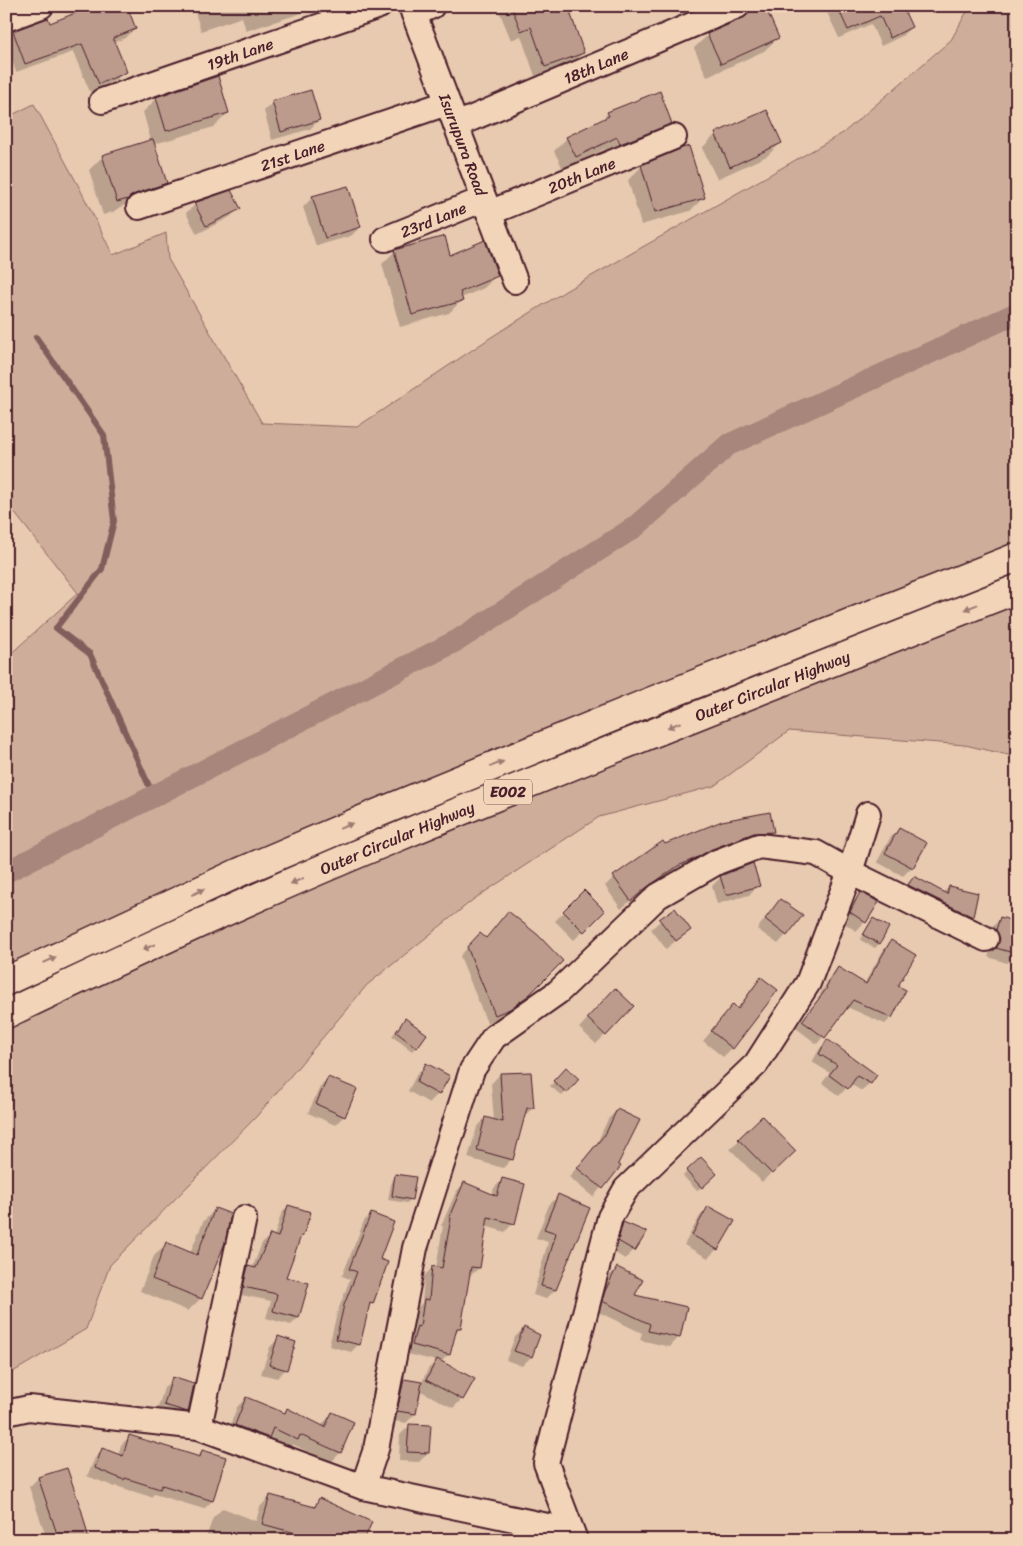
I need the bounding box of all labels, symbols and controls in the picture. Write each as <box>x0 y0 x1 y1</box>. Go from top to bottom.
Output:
street label: 19th Lane <box>203 29 277 79</box>
street label: 18th Lane <box>559 39 633 93</box>
street label: Isurupura Road <box>430 88 496 202</box>
street label: 21st Lane <box>256 131 329 180</box>
street label: 20th Lane <box>543 149 620 202</box>
street label: 23rd Lane <box>396 194 471 246</box>
one-way arrow <box>964 604 979 611</box>
street label: Outer Circular Highway <box>690 642 855 730</box>
one-way arrow <box>666 721 681 729</box>
one-way arrow <box>490 760 504 768</box>
road number: E002 <box>484 780 532 804</box>
street label: Outer Circular Highway <box>315 793 480 883</box>
one-way arrow <box>339 822 353 830</box>
one-way arrow <box>290 877 304 885</box>
one-way arrow <box>191 887 205 895</box>
one-way arrow <box>142 943 156 951</box>
one-way arrow <box>43 956 57 964</box>

